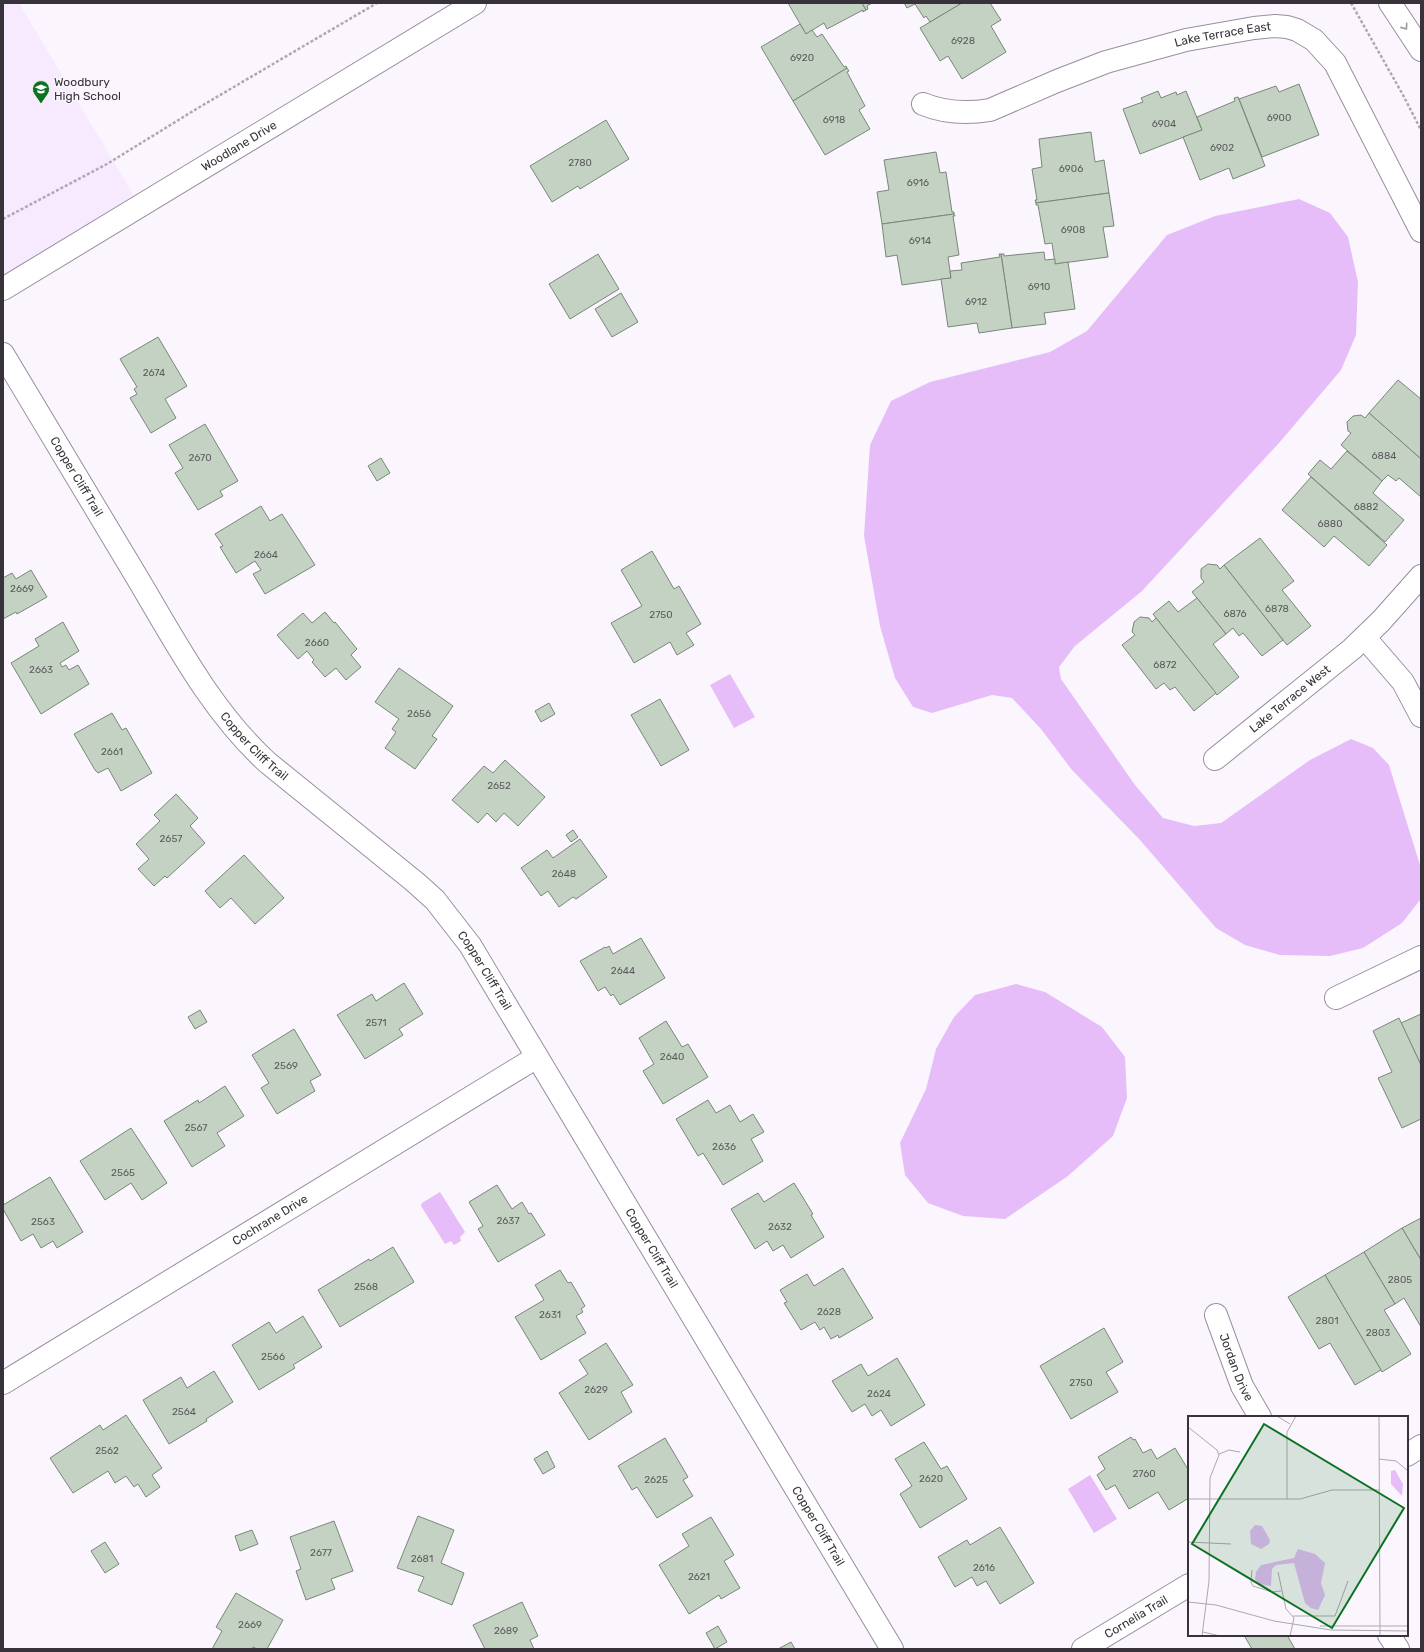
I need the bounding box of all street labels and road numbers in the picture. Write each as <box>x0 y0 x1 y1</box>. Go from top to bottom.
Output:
street label: Lake Terrace East <box>1173 19 1272 50</box>
street label: Woodlane Drive <box>199 118 280 174</box>
street label: Copper Cliff Trail <box>47 434 106 519</box>
street label: Lake Terrace West <box>1247 662 1333 736</box>
street label: Copper Cliff Trail <box>217 709 291 783</box>
street label: Copper Cliff Trail <box>455 928 514 1013</box>
street label: Cochrane Drive <box>230 1191 311 1248</box>
street label: Copper Cliff Trail <box>622 1206 681 1291</box>
street label: Jordan Drive <box>1216 1331 1256 1404</box>
street label: Copper Cliff Trail <box>789 1484 848 1569</box>
street label: Cornelia Trail <box>1102 1592 1170 1641</box>

